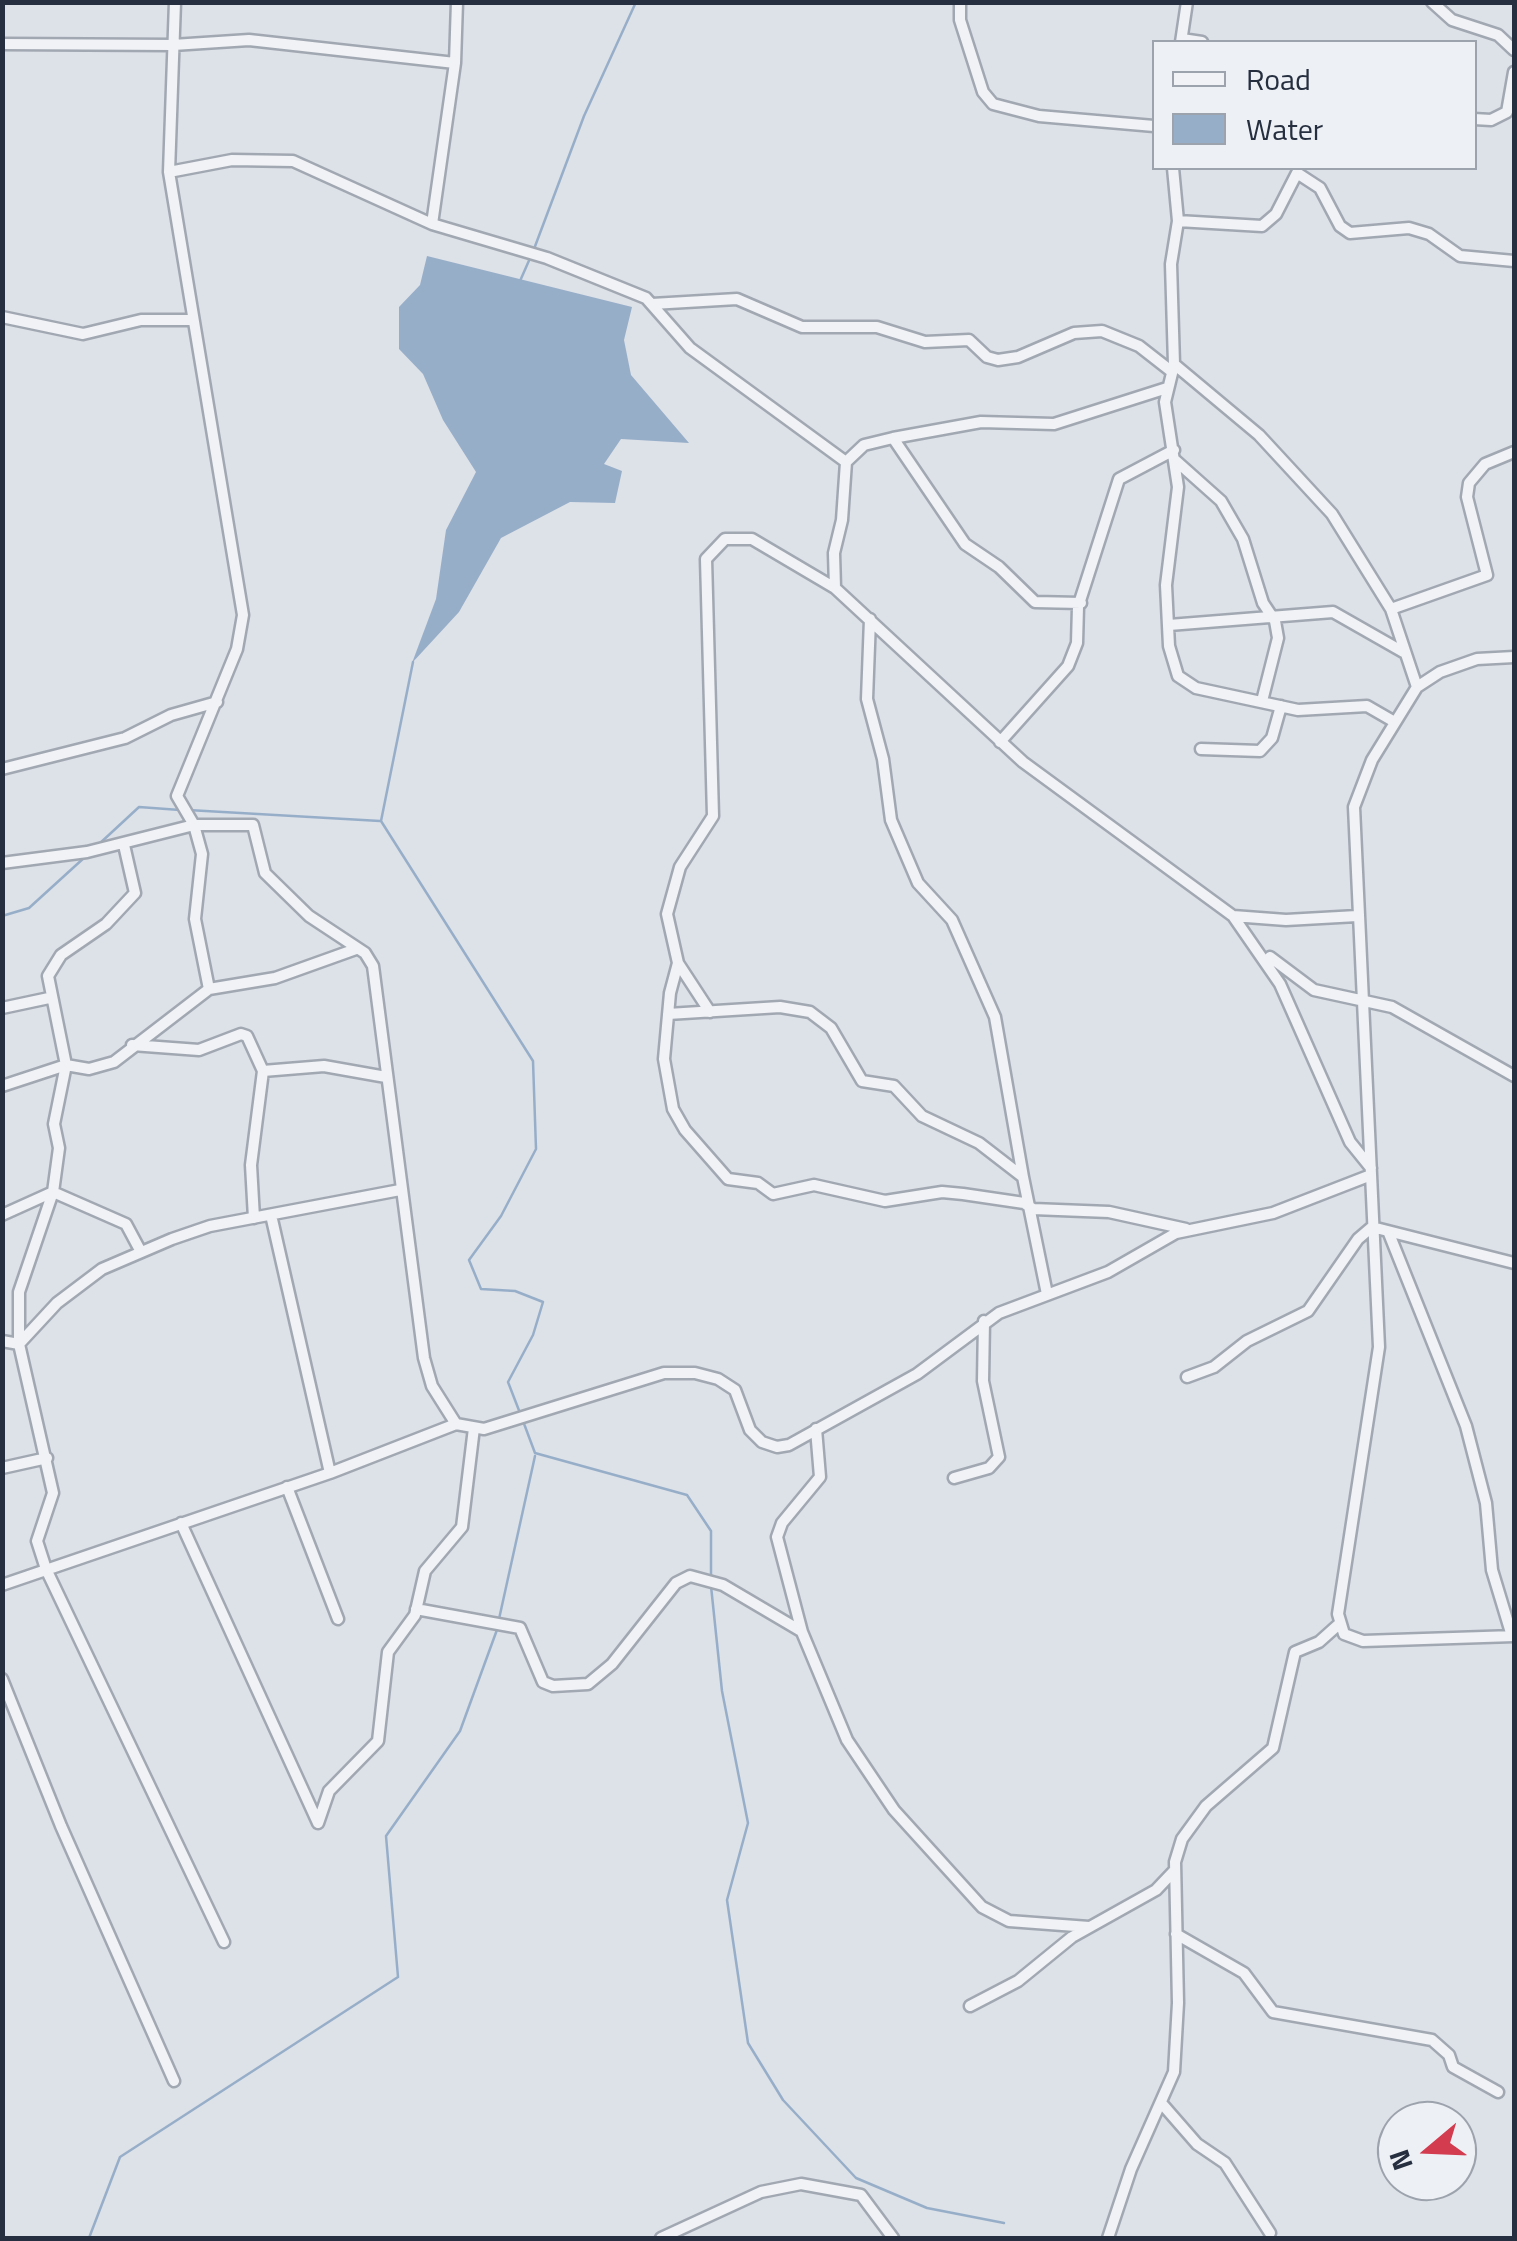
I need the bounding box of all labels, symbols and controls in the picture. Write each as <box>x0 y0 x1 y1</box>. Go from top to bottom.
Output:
legend <box>1152 40 1477 170</box>
text: Road <box>1246 56 1311 102</box>
text: Water <box>1246 106 1323 152</box>
north arrow <box>1377 2101 1477 2201</box>
text: N <box>1377 2144 1424 2176</box>

